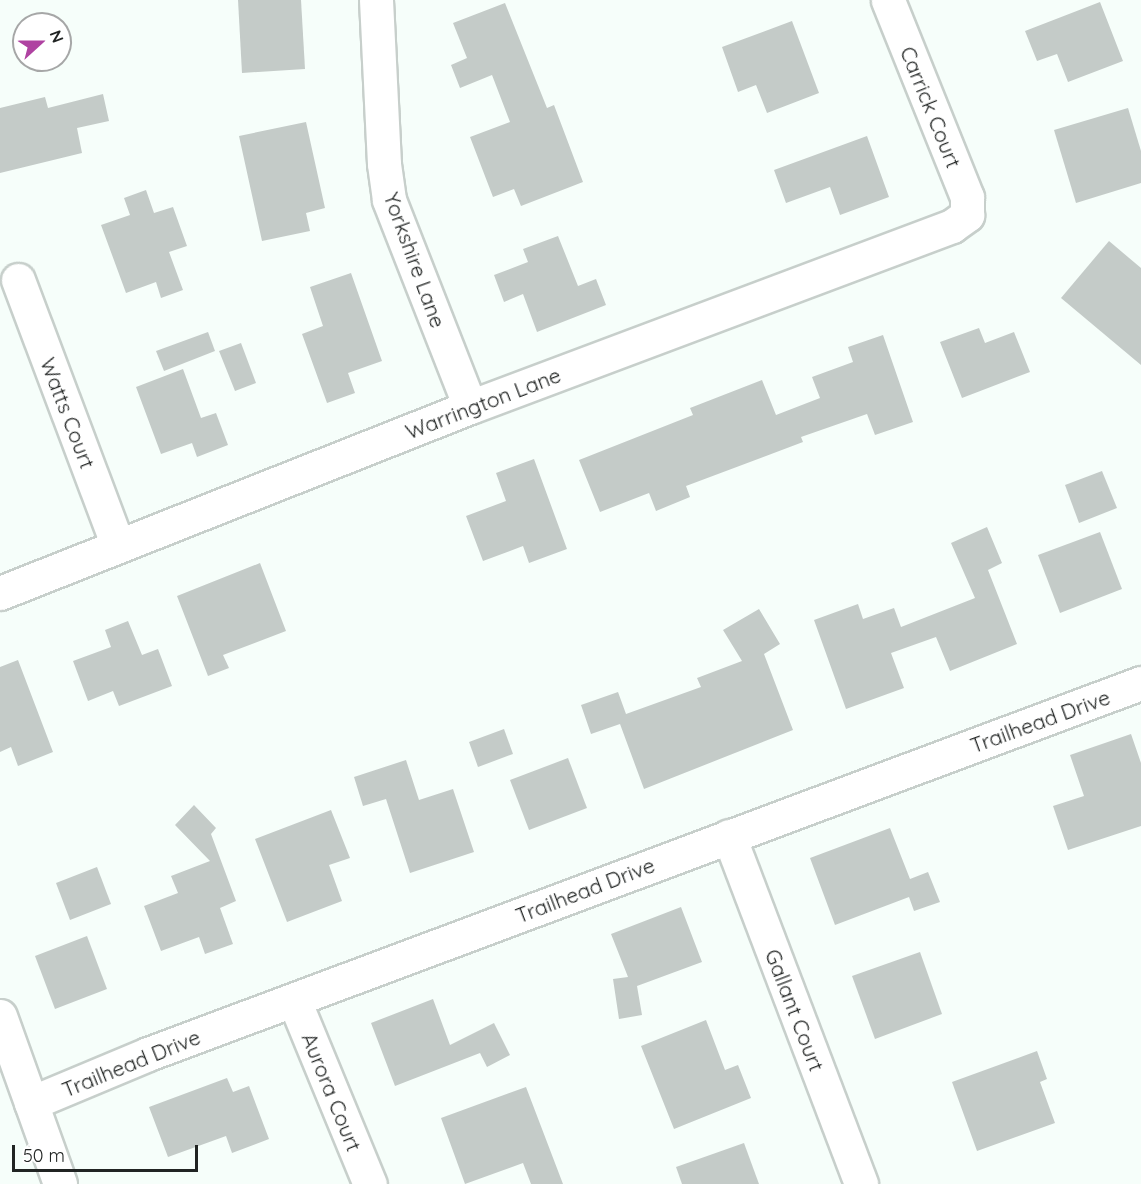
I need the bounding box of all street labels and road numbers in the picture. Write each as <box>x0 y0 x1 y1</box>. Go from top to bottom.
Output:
street label: Carrick Court <box>895 43 967 171</box>
street label: Yorkshire Lane <box>379 189 451 331</box>
street label: Watts Court <box>35 354 101 472</box>
street label: Warrington Lane <box>402 362 564 444</box>
street label: Trailhead Drive <box>967 684 1113 758</box>
street label: Trailhead Drive <box>512 852 658 928</box>
street label: Gallant Court <box>760 945 830 1075</box>
street label: Trailhead Drive <box>58 1024 204 1102</box>
street label: Aurora Court <box>297 1029 367 1155</box>

